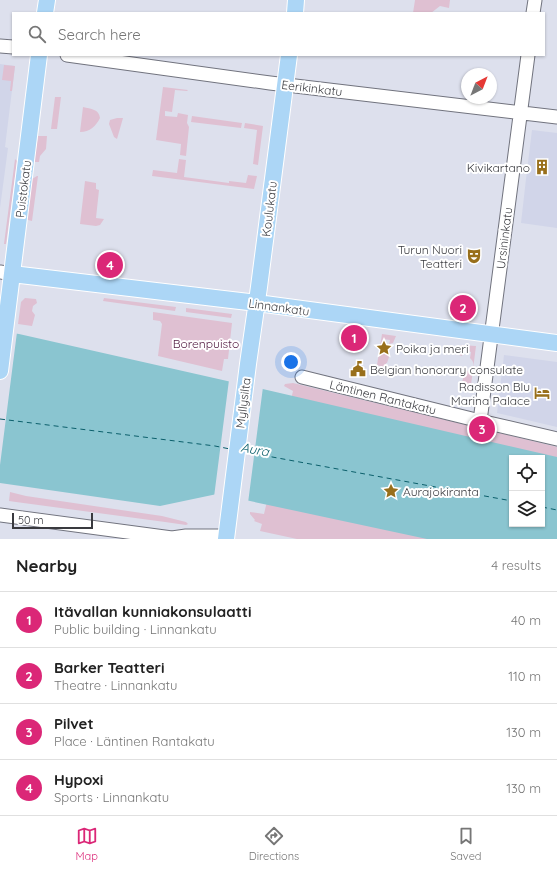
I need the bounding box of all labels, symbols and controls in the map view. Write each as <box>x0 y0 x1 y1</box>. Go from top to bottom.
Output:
search box <box>12 12 545 56</box>
icon: search <box>26 23 48 45</box>
text: Search here <box>58 25 141 44</box>
north arrow <box>461 68 497 104</box>
street label: Eerikinkatu <box>281 77 343 99</box>
building icon: Kivikartano <box>533 158 551 176</box>
street label: Puistokatu <box>12 159 34 219</box>
place label: Kivikartano <box>467 160 530 175</box>
street label: Koulukatu <box>258 180 280 238</box>
street label: Ursininkatu <box>493 206 515 270</box>
place label: Turun Nuori Teatteri <box>398 242 462 271</box>
theatre icon: Turun Nuori Teatteri <box>465 247 483 265</box>
pin: 4 <box>97 250 123 280</box>
pin: 2 <box>450 293 476 323</box>
street label: Linnankatu <box>247 295 311 319</box>
pin: 1 <box>341 323 367 353</box>
park label: Borenpuisto <box>173 336 239 351</box>
place icon: Poika ja meri <box>375 339 393 357</box>
place label: Poika ja meri <box>396 341 468 356</box>
your location <box>281 352 301 372</box>
public building icon: Belgian honorary consulate <box>349 360 367 378</box>
place label: Belgian honorary consulate <box>370 362 523 377</box>
street label: Läntinen Rantakatu <box>328 376 438 418</box>
street label: Myllysilta <box>232 377 254 429</box>
place label: Radisson Blu Marina Palace <box>451 379 530 408</box>
hotel icon: Radisson Blu Marina Palace <box>533 384 551 402</box>
pin: 3 <box>469 414 495 444</box>
water label: Aura <box>240 439 271 460</box>
map controls <box>509 455 545 527</box>
button: locate <box>509 455 545 491</box>
place icon: Aurajokiranta <box>382 482 400 500</box>
place label: Aurajokiranta <box>403 484 479 499</box>
button: layers <box>509 491 545 527</box>
scale bar <box>12 511 93 530</box>
text: 50 m <box>18 513 44 527</box>
text: Nearby <box>16 555 77 576</box>
text: 4 results <box>491 557 541 573</box>
text: Itävallan kunniakonsulaatti <box>54 602 251 621</box>
text: 1 <box>26 612 32 628</box>
text: 40 m <box>511 612 541 628</box>
text: Public building · Linnankatu <box>54 621 217 637</box>
text: Barker Teatteri <box>54 658 165 677</box>
text: 2 <box>25 668 33 684</box>
text: 110 m <box>508 668 541 684</box>
text: Theatre · Linnankatu <box>54 677 177 693</box>
text: Pilvet <box>54 714 94 733</box>
text: 3 <box>26 724 32 740</box>
text: 130 m <box>506 724 541 740</box>
text: Place · Läntinen Rantakatu <box>54 733 215 749</box>
text: Hypoxi <box>54 770 103 789</box>
text: 4 <box>25 780 33 796</box>
text: 130 m <box>506 780 541 796</box>
text: Sports · Linnankatu <box>54 789 169 805</box>
tab: Map <box>75 825 98 863</box>
tab: Directions <box>249 825 299 863</box>
tab: Saved <box>450 825 482 863</box>

